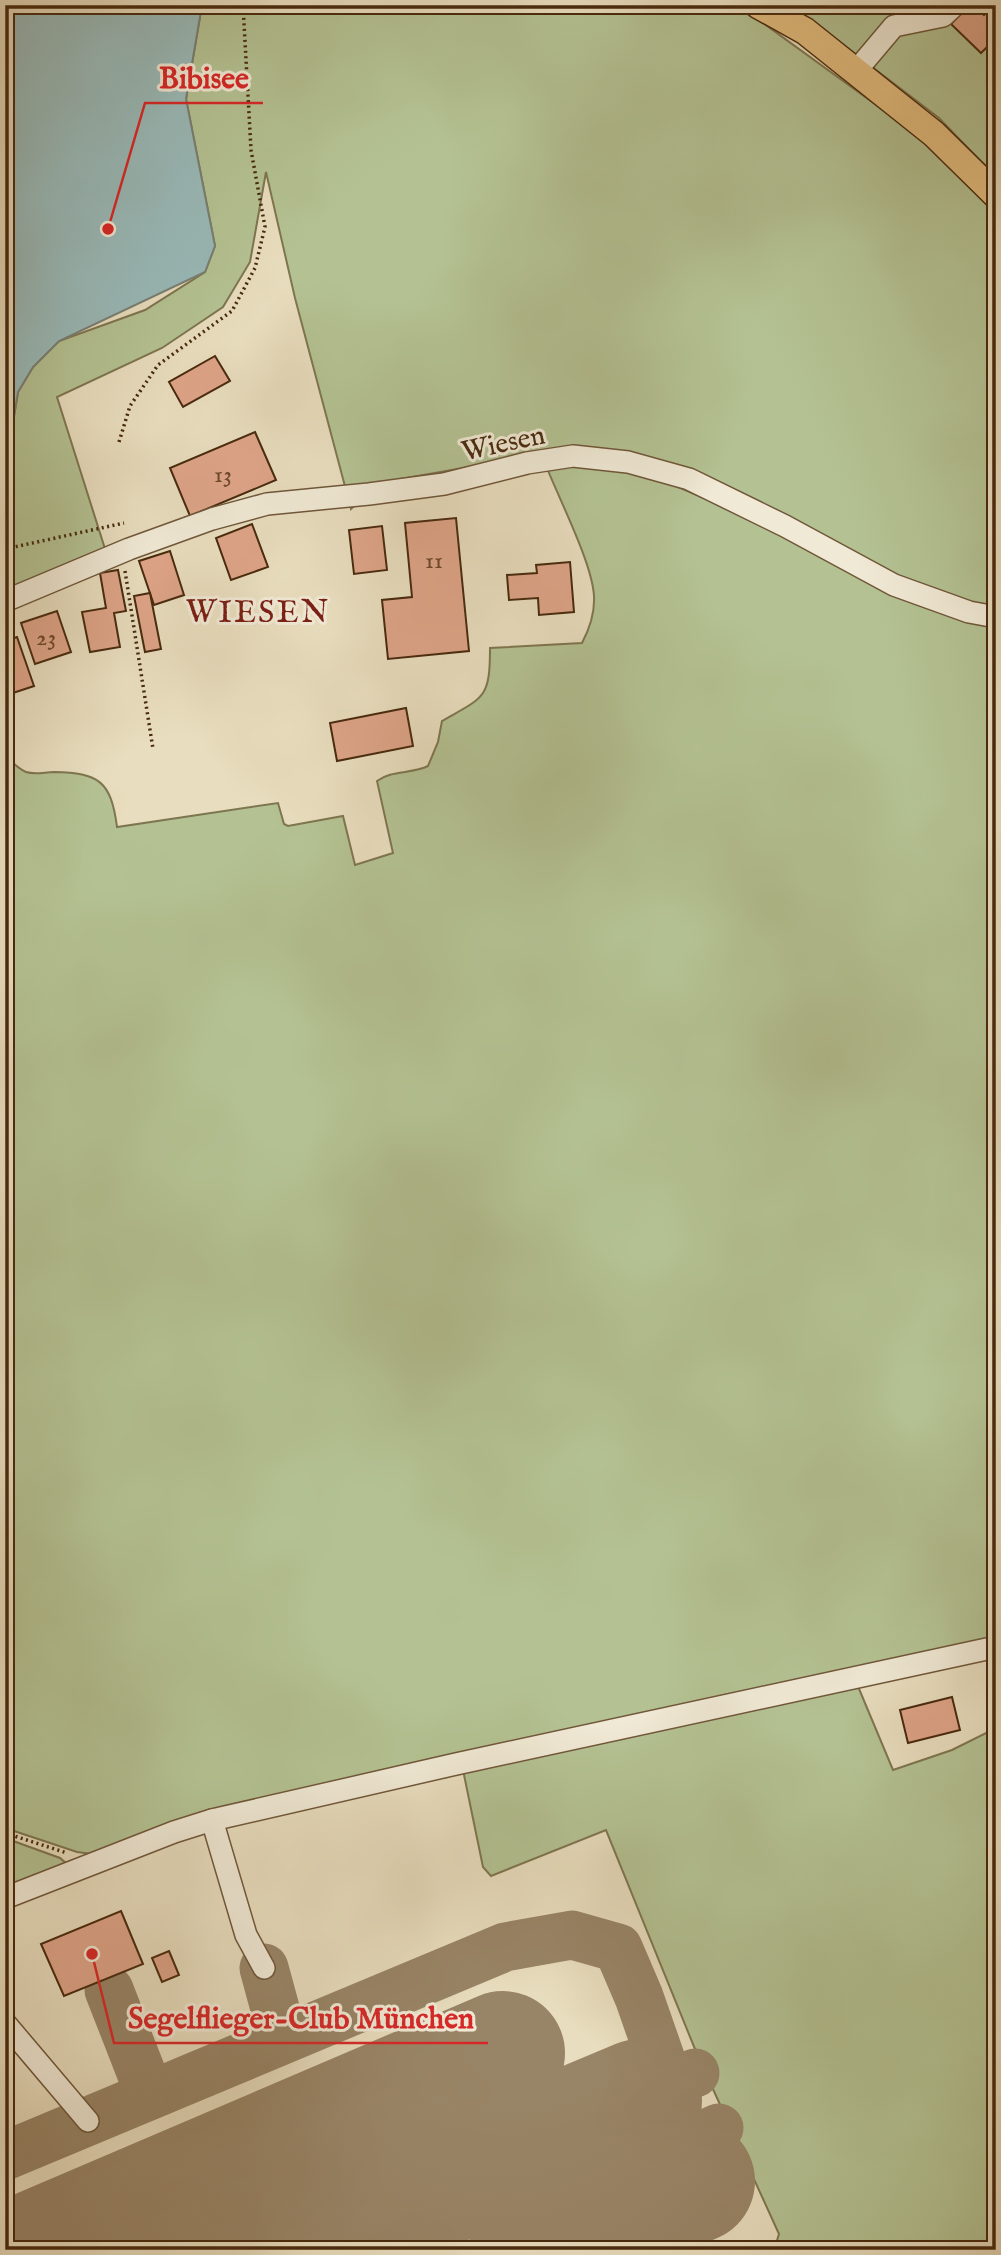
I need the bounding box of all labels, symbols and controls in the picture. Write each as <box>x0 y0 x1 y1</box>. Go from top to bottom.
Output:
callout: Bibisee <box>145 52 263 103</box>
text: Bibisee <box>159 61 249 99</box>
street label: Wiesen <box>459 419 549 470</box>
house number: 13 <box>214 460 232 491</box>
house number: 11 <box>425 546 443 577</box>
district label: WIESEN <box>186 593 330 634</box>
house number: 23 <box>36 623 56 654</box>
callout: Segelflieger-Club München <box>114 1992 488 2043</box>
text: Segelflieger-Club München <box>128 2001 474 2039</box>

